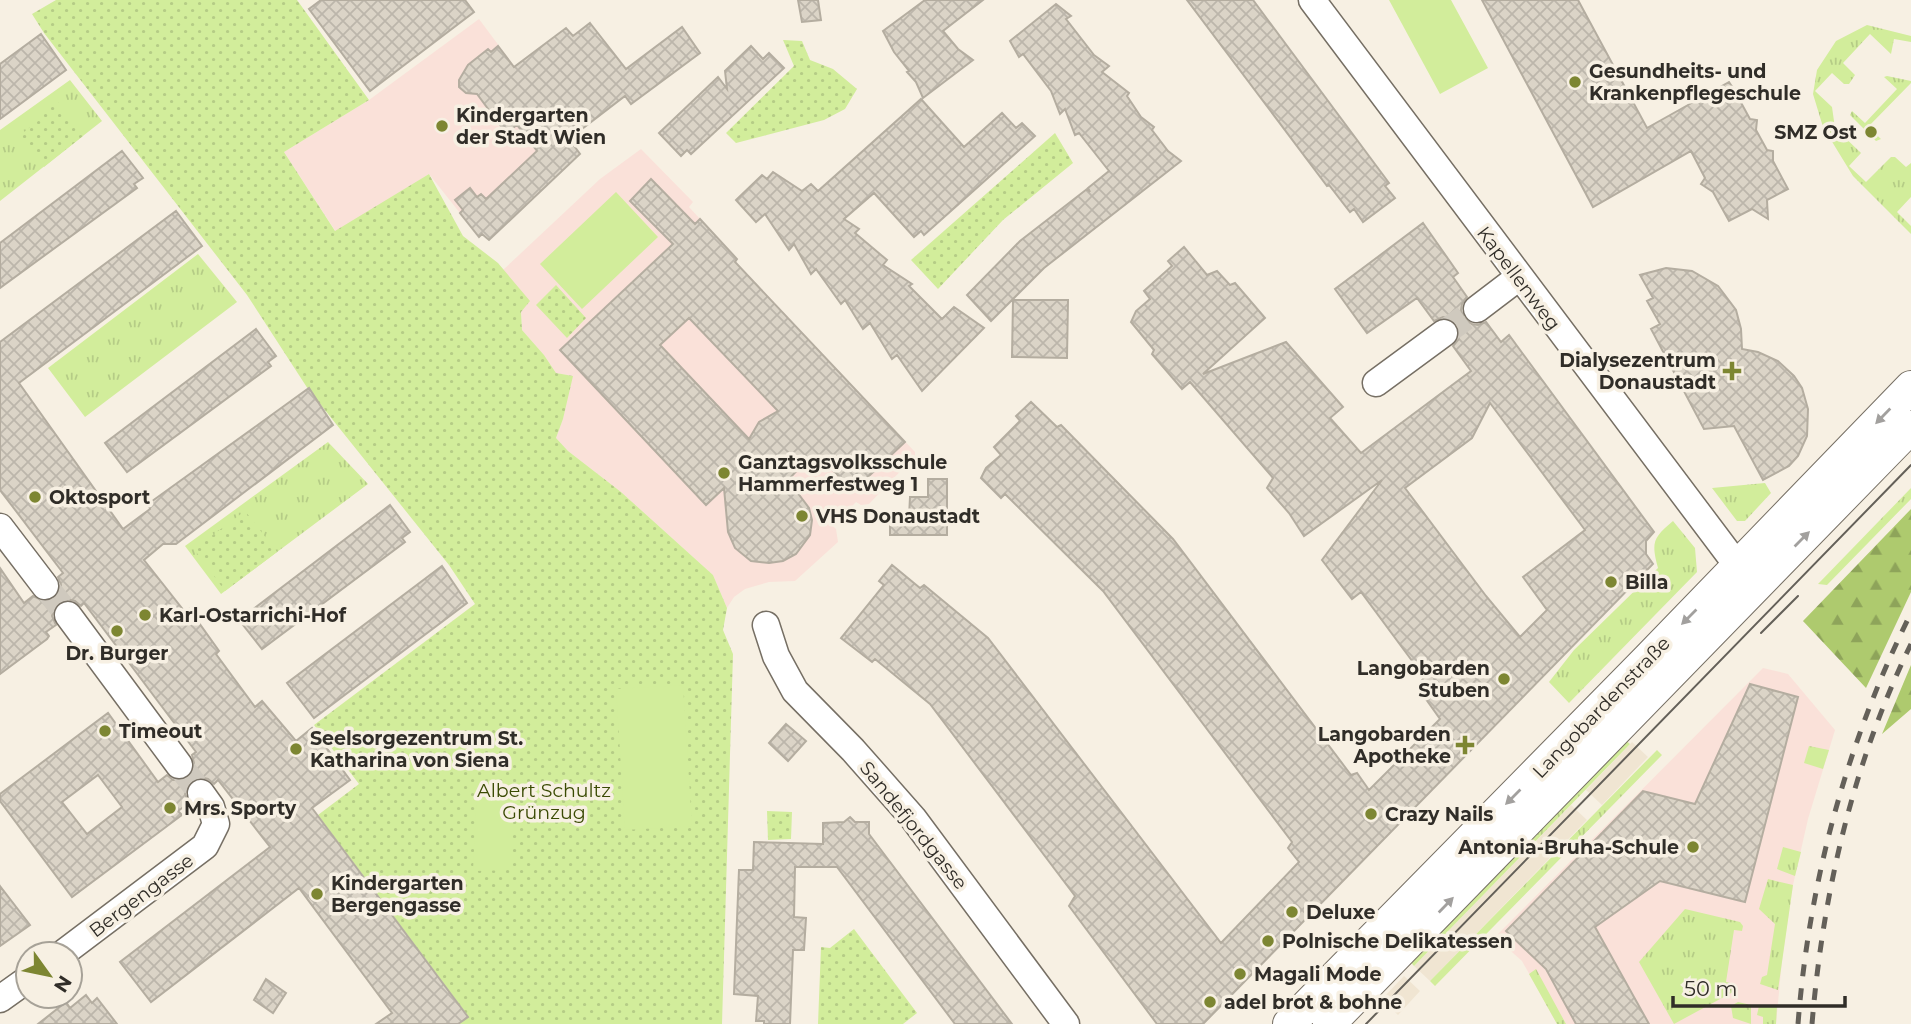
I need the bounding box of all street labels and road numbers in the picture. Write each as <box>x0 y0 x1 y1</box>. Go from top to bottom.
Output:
street label: Kapellenweg <box>1472 222 1565 335</box>
street label: Langobardenstraße <box>1528 632 1675 783</box>
street label: Sandefjordgasse <box>855 757 972 894</box>
street label: Bergengasse <box>85 849 198 942</box>

